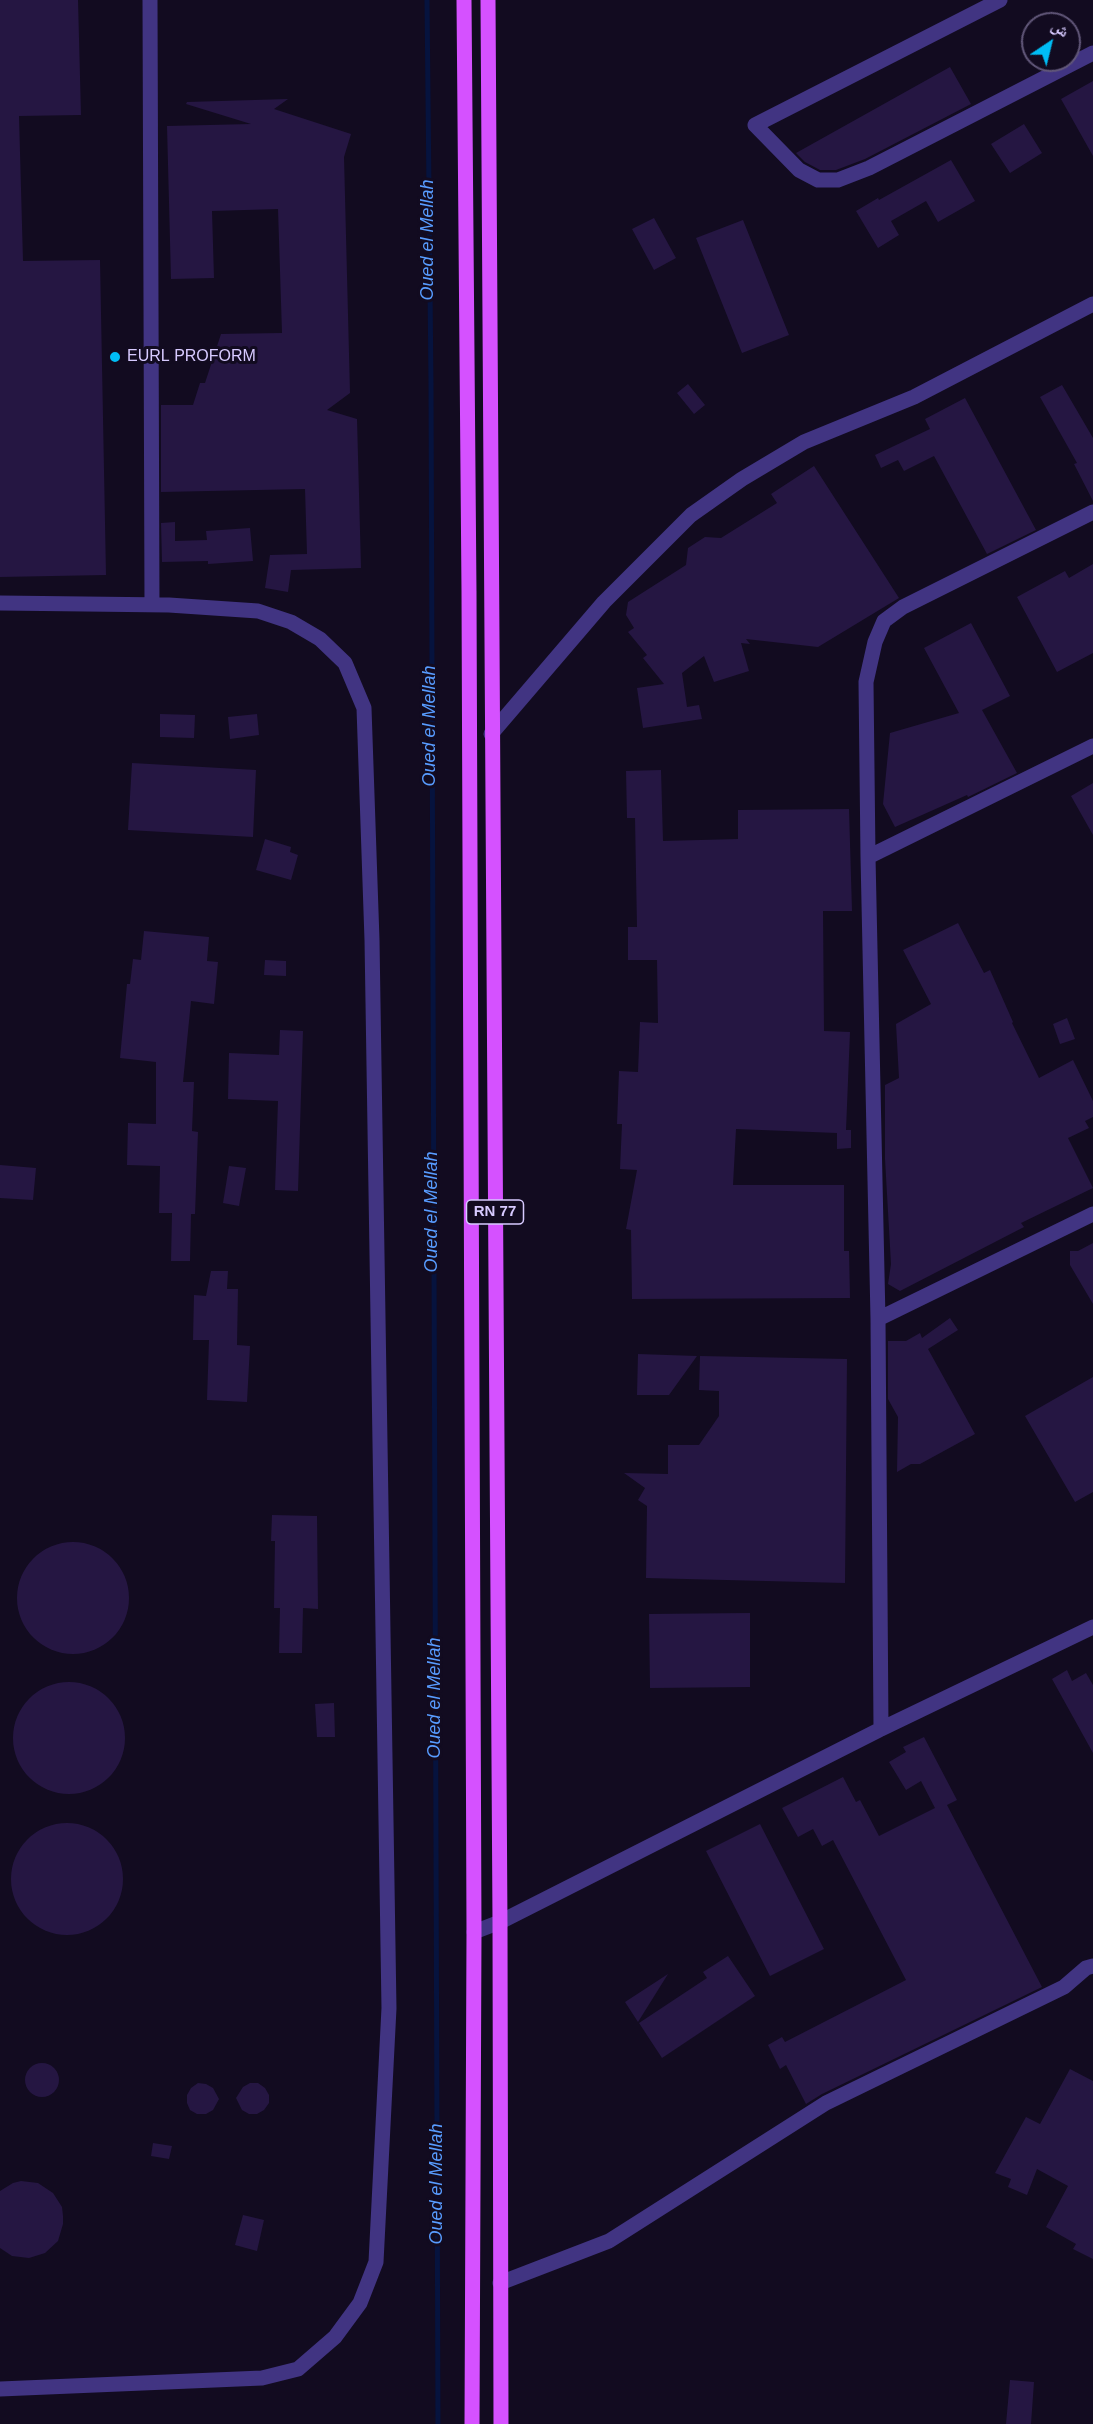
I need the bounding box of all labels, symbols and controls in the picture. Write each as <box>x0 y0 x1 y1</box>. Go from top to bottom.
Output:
north arrow <box>1021 12 1081 72</box>
text: ش <box>1049 17 1072 40</box>
water label: Oued el Mellah <box>417 179 439 301</box>
place label: EURL PROFORM <box>127 347 256 367</box>
marker: EURL PROFORM <box>108 350 122 364</box>
water label: Oued el Mellah <box>419 665 441 787</box>
water label: Oued el Mellah <box>421 1151 443 1273</box>
road number: RN 77 <box>466 1200 524 1224</box>
water label: Oued el Mellah <box>424 1637 446 1759</box>
water label: Oued el Mellah <box>426 2123 448 2245</box>

